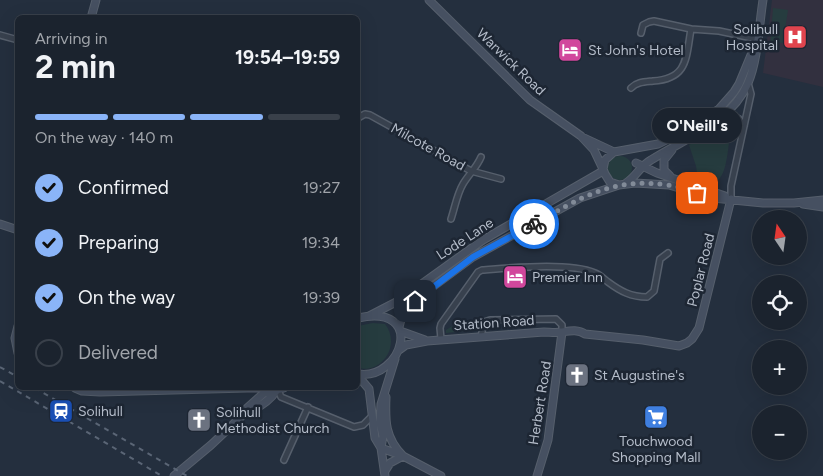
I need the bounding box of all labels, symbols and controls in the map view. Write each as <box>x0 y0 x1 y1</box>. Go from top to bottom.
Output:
place label: Solihull Hospital <box>726 21 778 54</box>
hospital icon: Solihull Hospital <box>782 24 808 50</box>
street label: Warwick Road <box>473 25 549 99</box>
text: Arriving in <box>35 29 107 48</box>
hotel icon: St John's Hotel <box>557 37 583 63</box>
place label: St John's Hotel <box>588 42 684 59</box>
text: 19:54–19:59 <box>235 46 340 69</box>
text: 2 min <box>35 48 116 86</box>
callout: O'Neill's <box>652 108 742 143</box>
text: O'Neill's <box>666 116 728 135</box>
street label: Milcote Road <box>388 120 468 174</box>
text: On the way · 140 m <box>35 128 173 147</box>
pin <box>676 172 718 214</box>
icon: check <box>35 174 63 202</box>
text: Confirmed <box>78 176 169 199</box>
text: 19:27 <box>303 178 340 197</box>
icon: bag <box>683 179 711 207</box>
courier <box>509 199 559 249</box>
icon: bike <box>520 210 548 238</box>
north arrow <box>752 210 808 265</box>
map controls <box>752 210 807 460</box>
street label: Lode Lane <box>433 214 497 264</box>
icon: check <box>35 229 63 257</box>
text: Preparing <box>78 231 159 254</box>
street label: Poplar Road <box>684 232 718 308</box>
text: 19:34 <box>302 233 340 252</box>
hotel icon: Premier Inn <box>502 264 528 290</box>
place label: Premier Inn <box>532 269 603 286</box>
button: locate <box>752 275 807 330</box>
pin <box>394 280 436 322</box>
icon: check <box>35 284 63 312</box>
text: On the way <box>78 286 175 309</box>
icon: home <box>401 287 429 315</box>
text: 19:39 <box>303 288 340 307</box>
street label: Station Road <box>453 312 535 334</box>
button: + <box>752 340 807 395</box>
text: Delivered <box>78 341 158 364</box>
street label: Herbert Road <box>525 360 555 446</box>
church icon: St Augustine's <box>564 362 590 388</box>
place label: St Augustine's <box>594 367 685 384</box>
station icon: Solihull <box>48 398 74 424</box>
place label: Solihull <box>78 403 123 420</box>
place label: Solihull Methodist Church <box>216 404 329 437</box>
supermarket icon: Touchwood Shopping Mall <box>643 404 669 430</box>
button: − <box>752 405 807 460</box>
church icon: Solihull Methodist Church <box>186 407 212 433</box>
place label: Touchwood Shopping Mall <box>612 433 700 466</box>

